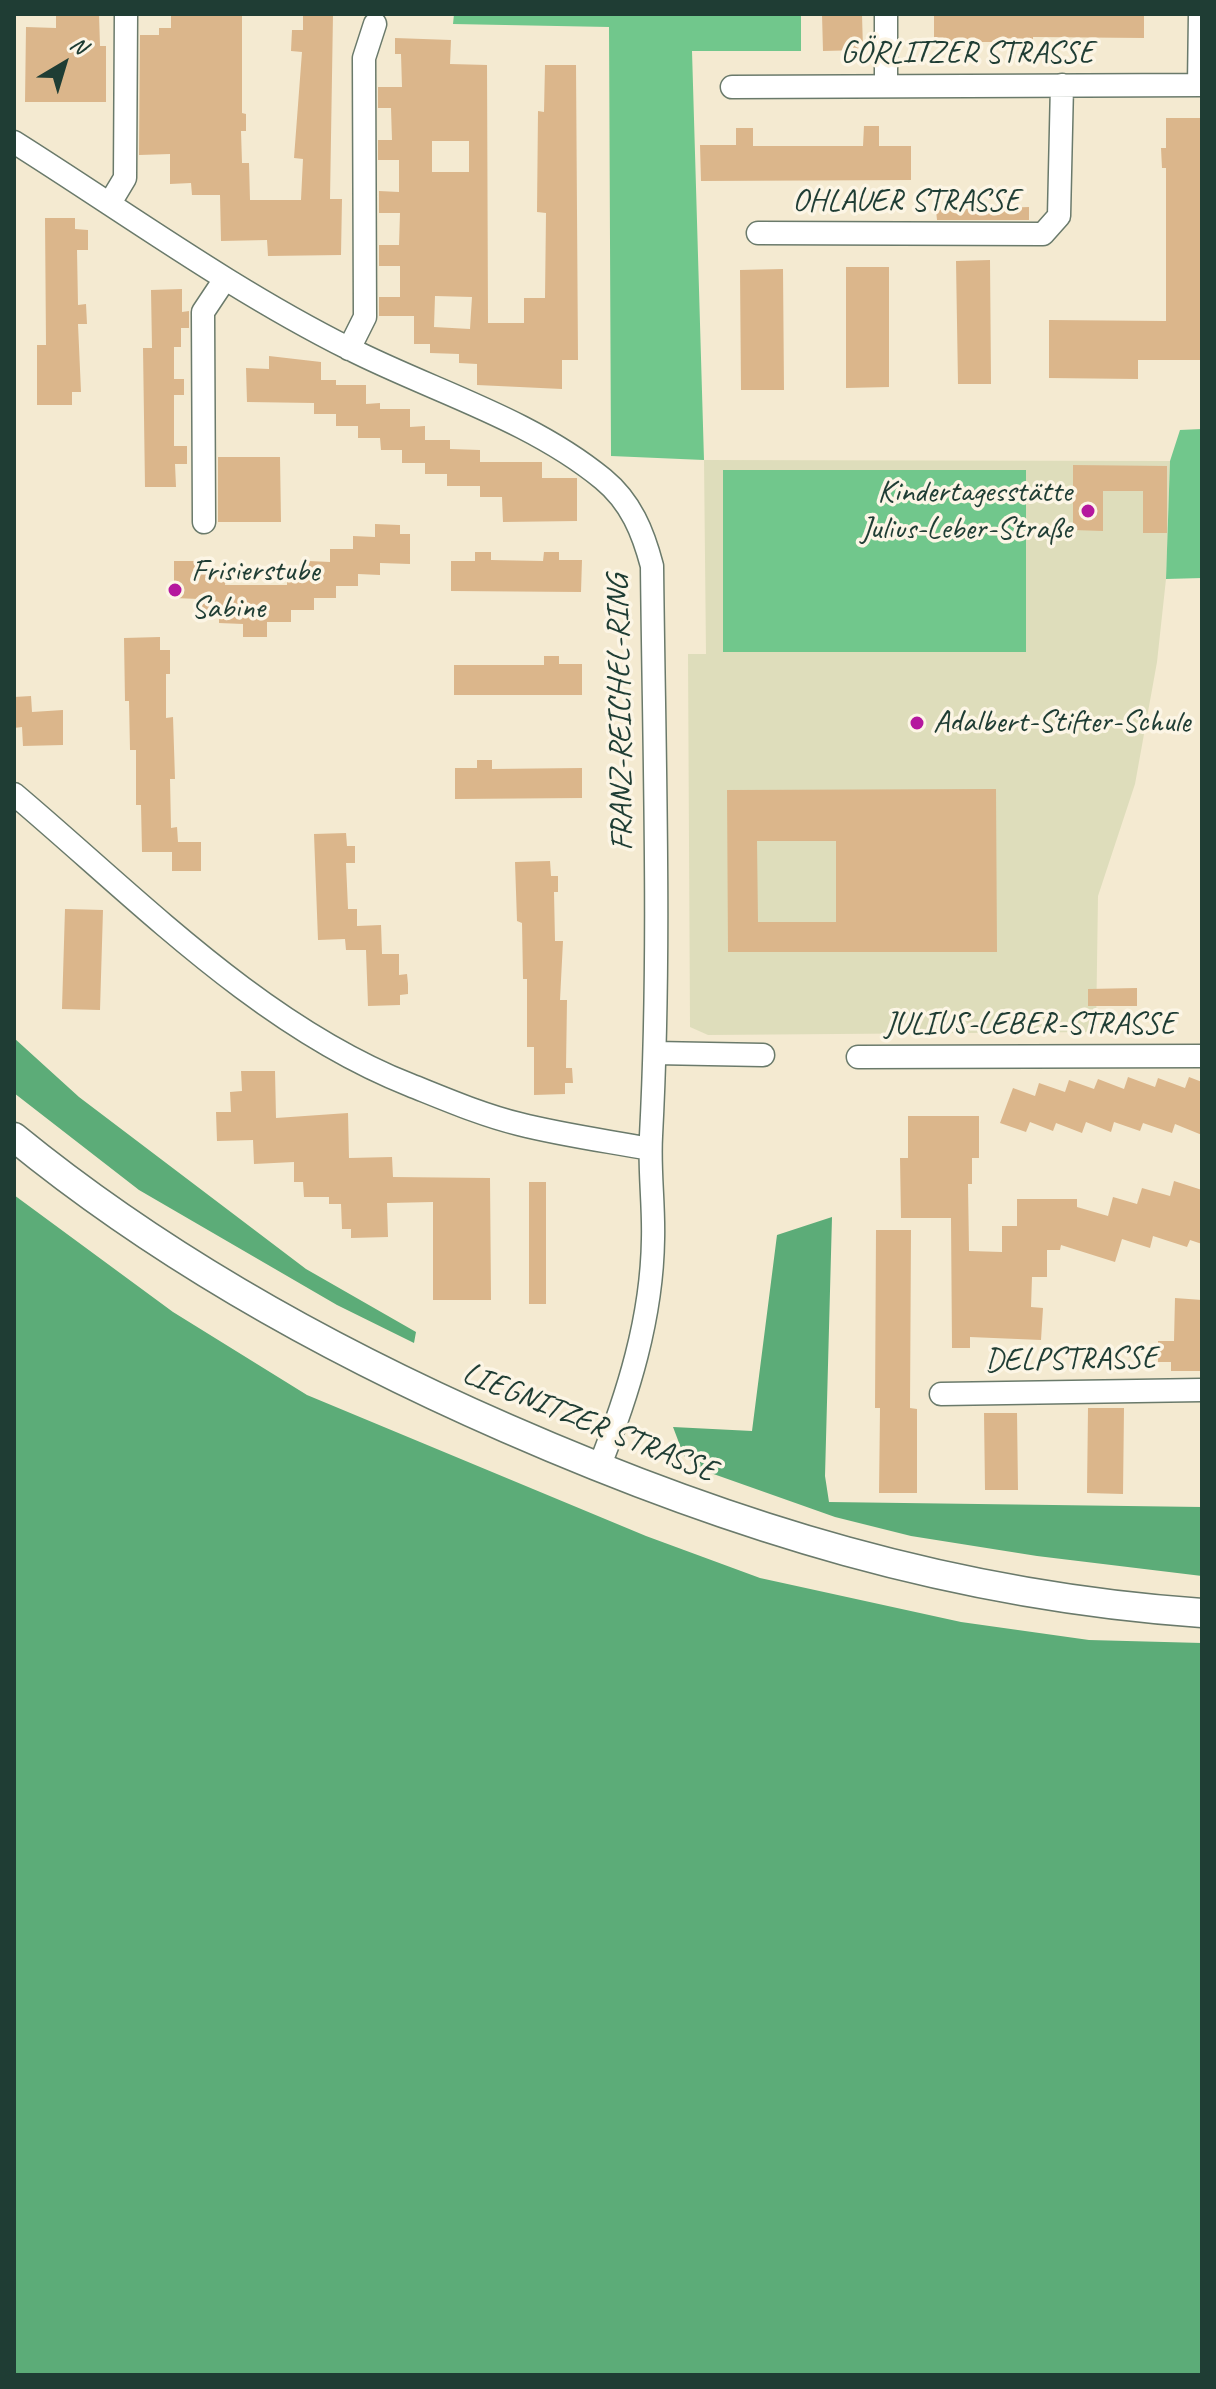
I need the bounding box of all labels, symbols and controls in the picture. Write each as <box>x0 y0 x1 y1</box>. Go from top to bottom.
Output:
north arrow <box>24 24 104 104</box>
text: N <box>65 30 93 60</box>
street label: GÖRLITZER STRASSE <box>840 35 1094 73</box>
street label: OHLAUER STRASSE <box>792 183 1020 221</box>
place label: Kindertagesstätte Julius-Leber-Straße <box>860 474 1072 549</box>
marker: Kindertagesstätte Julius-Leber-Straße <box>1079 502 1097 520</box>
place label: Frisierstube Sabine <box>191 553 319 628</box>
street label: FRANZ-REICHEL-RING <box>599 575 643 851</box>
marker: Frisierstube Sabine <box>166 581 184 599</box>
place label: Adalbert-Stifter-Schule <box>933 704 1190 742</box>
marker: Adalbert-Stifter-Schule <box>908 714 926 732</box>
street label: JULIUS-LEBER-STRASSE <box>885 1006 1175 1044</box>
street label: DELPSTRASSE <box>984 1339 1158 1381</box>
street label: LIEGNITZER STRASSE <box>457 1355 721 1491</box>

